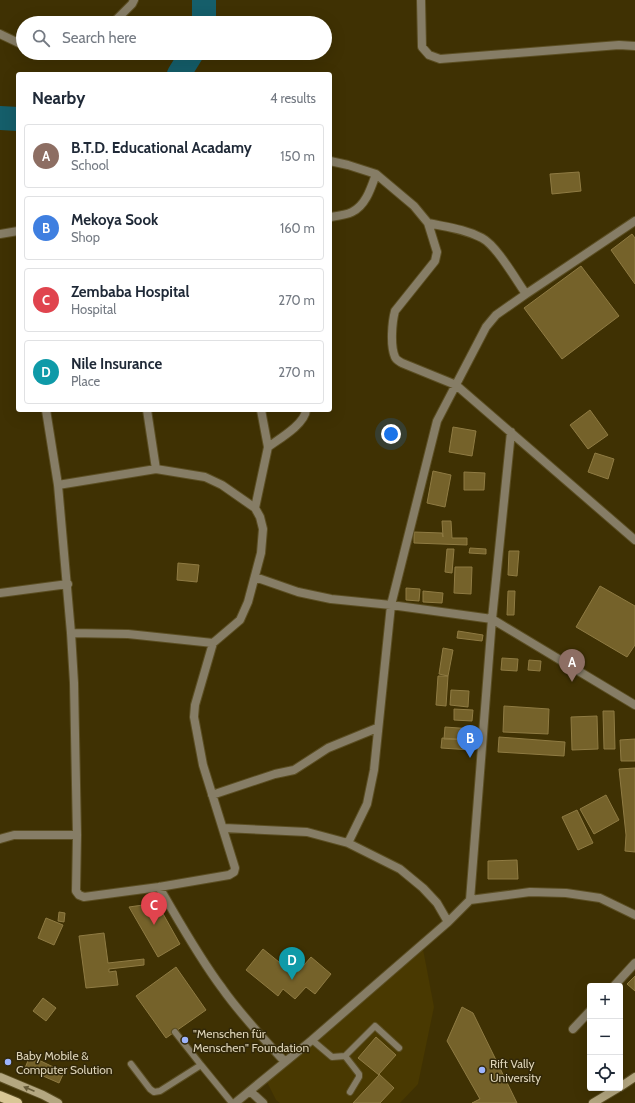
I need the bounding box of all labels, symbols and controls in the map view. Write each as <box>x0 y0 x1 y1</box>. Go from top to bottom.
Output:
search box <box>16 16 332 60</box>
icon: search <box>30 27 52 49</box>
text: Search here <box>62 29 137 47</box>
text: Nearby <box>32 88 85 108</box>
text: 4 results <box>270 90 316 106</box>
text: B.T.D. Educational Acadamy <box>71 139 252 157</box>
text: A <box>42 148 50 164</box>
text: 150 m <box>280 148 315 164</box>
text: School <box>71 157 109 173</box>
text: Mekoya Sook <box>71 211 158 229</box>
text: B <box>42 220 50 236</box>
text: 160 m <box>280 220 315 236</box>
text: Shop <box>71 229 100 245</box>
text: Zembaba Hospital <box>71 283 189 301</box>
text: C <box>42 292 50 308</box>
text: 270 m <box>278 292 315 308</box>
text: Hospital <box>71 301 116 317</box>
text: Nile Insurance <box>71 355 162 373</box>
text: D <box>41 364 51 380</box>
text: 270 m <box>278 364 315 380</box>
text: Place <box>71 373 100 389</box>
your location <box>381 424 401 444</box>
pin: A <box>559 649 585 682</box>
pin: B <box>457 725 483 758</box>
pin: C <box>141 892 167 925</box>
pin: D <box>279 947 305 980</box>
map controls <box>587 983 623 1091</box>
button: + <box>587 983 623 1019</box>
button: − <box>587 1019 623 1055</box>
place label: "Menschen für Menschen" Foundation <box>193 1026 309 1055</box>
marker: "Menschen für Menschen" Foundation <box>180 1035 190 1045</box>
place label: Baby Mobile & Computer Solution <box>16 1048 113 1077</box>
button: locate <box>587 1055 623 1091</box>
place label: Rift Vally University <box>490 1056 541 1085</box>
marker: Baby Mobile & Computer Solution <box>3 1057 13 1067</box>
marker: Rift Vally University <box>477 1065 487 1075</box>
one-way arrow <box>24 1086 35 1092</box>

